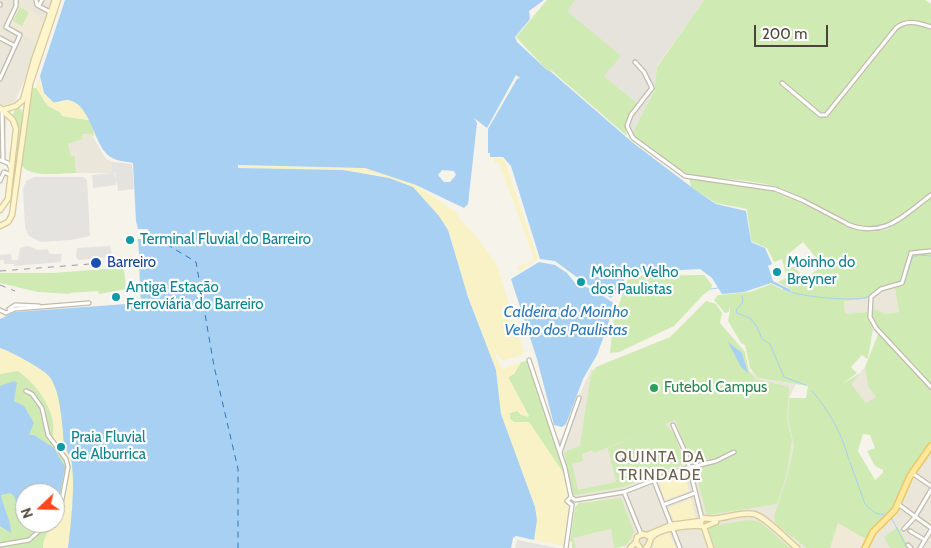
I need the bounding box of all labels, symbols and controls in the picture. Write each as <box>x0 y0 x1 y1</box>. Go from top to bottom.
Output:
scale bar <box>756 15 830 47</box>
text: 200 m <box>762 25 807 43</box>
place label: Terminal Fluvial do Barreiro <box>140 231 311 249</box>
marker: Terminal Fluvial do Barreiro <box>124 234 136 246</box>
place label: Barreiro <box>107 254 156 272</box>
place label: Moinho do Breyner <box>787 254 855 289</box>
marker: Barreiro <box>89 256 103 270</box>
place label: Moinho Velho dos Paulistas <box>591 264 678 299</box>
marker: Moinho do Breyner <box>771 266 783 278</box>
marker: Moinho Velho dos Paulistas <box>575 276 587 288</box>
place label: Antiga Estação Ferroviária do Barreiro <box>126 279 264 314</box>
marker: Antiga Estação Ferroviária do Barreiro <box>110 291 122 303</box>
water label: Caldeira do Moinho Velho dos Paulistas <box>504 302 628 340</box>
place label: Futebol Campus <box>664 379 767 397</box>
marker: Futebol Campus <box>648 382 660 394</box>
place label: Praia Fluvial de Alburrica <box>71 429 146 464</box>
marker: Praia Fluvial de Alburrica <box>55 441 67 453</box>
district label: QUINTA DA TRINDADE <box>614 447 706 485</box>
north arrow <box>15 483 65 533</box>
text: N <box>17 505 37 521</box>

